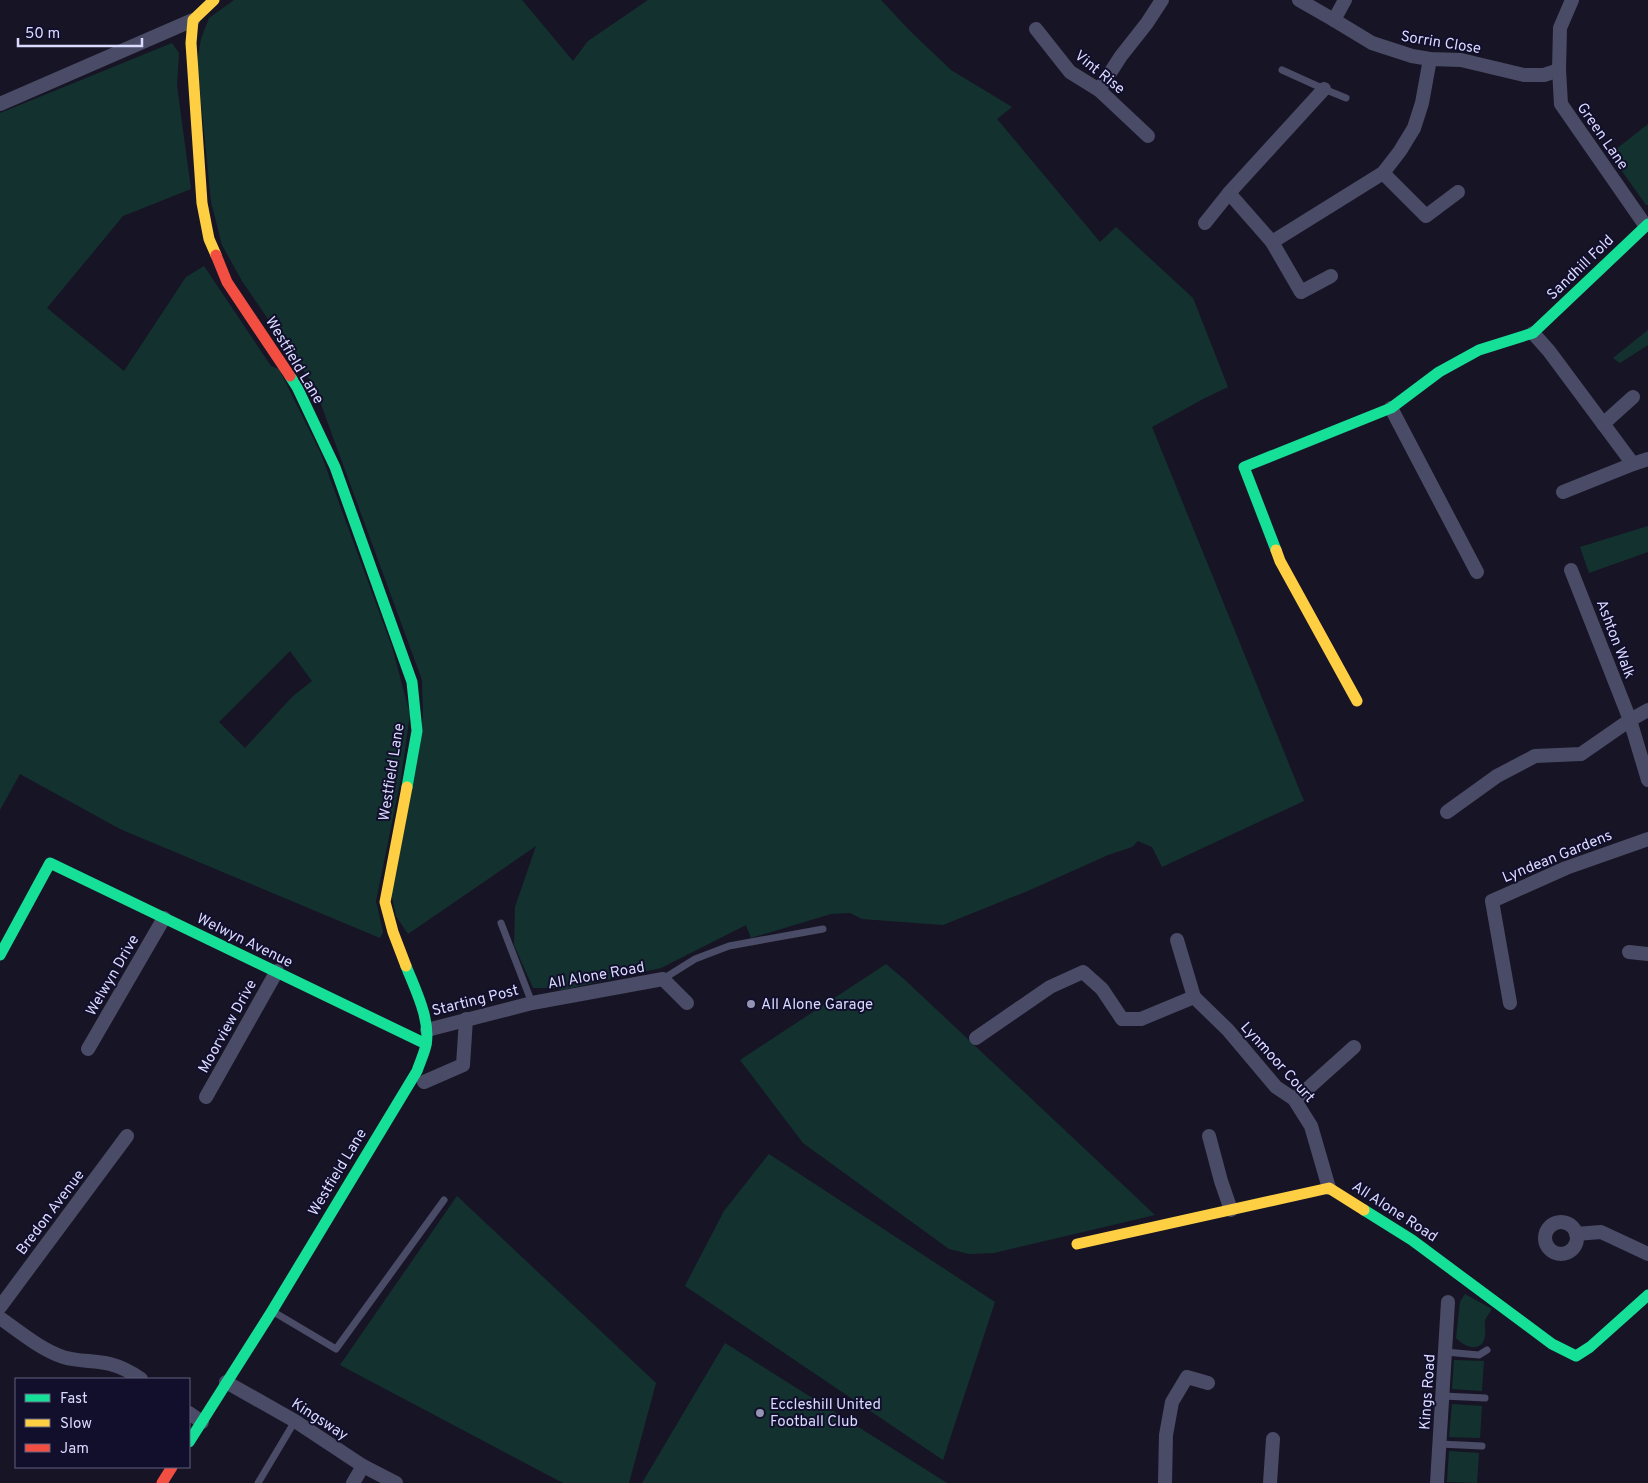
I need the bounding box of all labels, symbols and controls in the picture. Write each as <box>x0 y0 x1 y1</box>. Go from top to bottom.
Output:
scale bar <box>18 15 141 47</box>
text: 50 m <box>25 25 60 44</box>
street label: Sorrin Close <box>1399 28 1482 59</box>
street label: Vint Rise <box>1070 47 1128 99</box>
street label: Green Lane <box>1572 100 1632 174</box>
street label: Sandhill Fold <box>1544 231 1618 305</box>
street label: Westfield Lane <box>260 314 327 408</box>
street label: Ashton Walk <box>1591 597 1638 682</box>
street label: Westfield Lane <box>375 722 410 822</box>
street label: Lyndean Gardens <box>1500 827 1615 888</box>
street label: Welwyn Avenue <box>193 910 296 973</box>
street label: Welwyn Drive <box>82 932 144 1020</box>
street label: All Alone Road <box>546 959 646 994</box>
street label: Moorview Drive <box>195 977 262 1077</box>
street label: Starting Post <box>430 982 521 1021</box>
place label: All Alone Garage <box>761 996 873 1015</box>
marker: All Alone Garage <box>745 998 757 1010</box>
street label: Lynmoor Court <box>1236 1019 1318 1107</box>
street label: Westfield Lane <box>305 1126 372 1220</box>
street label: Bredon Avenue <box>13 1166 89 1259</box>
street label: All Alone Road <box>1348 1178 1441 1247</box>
street label: Kings Road <box>1416 1353 1441 1431</box>
legend <box>15 1378 190 1468</box>
text: Fast <box>60 1390 88 1409</box>
street label: Kingsway <box>287 1395 351 1446</box>
place label: Eccleshill United Football Club <box>770 1396 881 1432</box>
marker: Eccleshill United Football Club <box>754 1407 766 1419</box>
text: Slow <box>60 1415 92 1434</box>
text: Jam <box>60 1440 89 1459</box>

